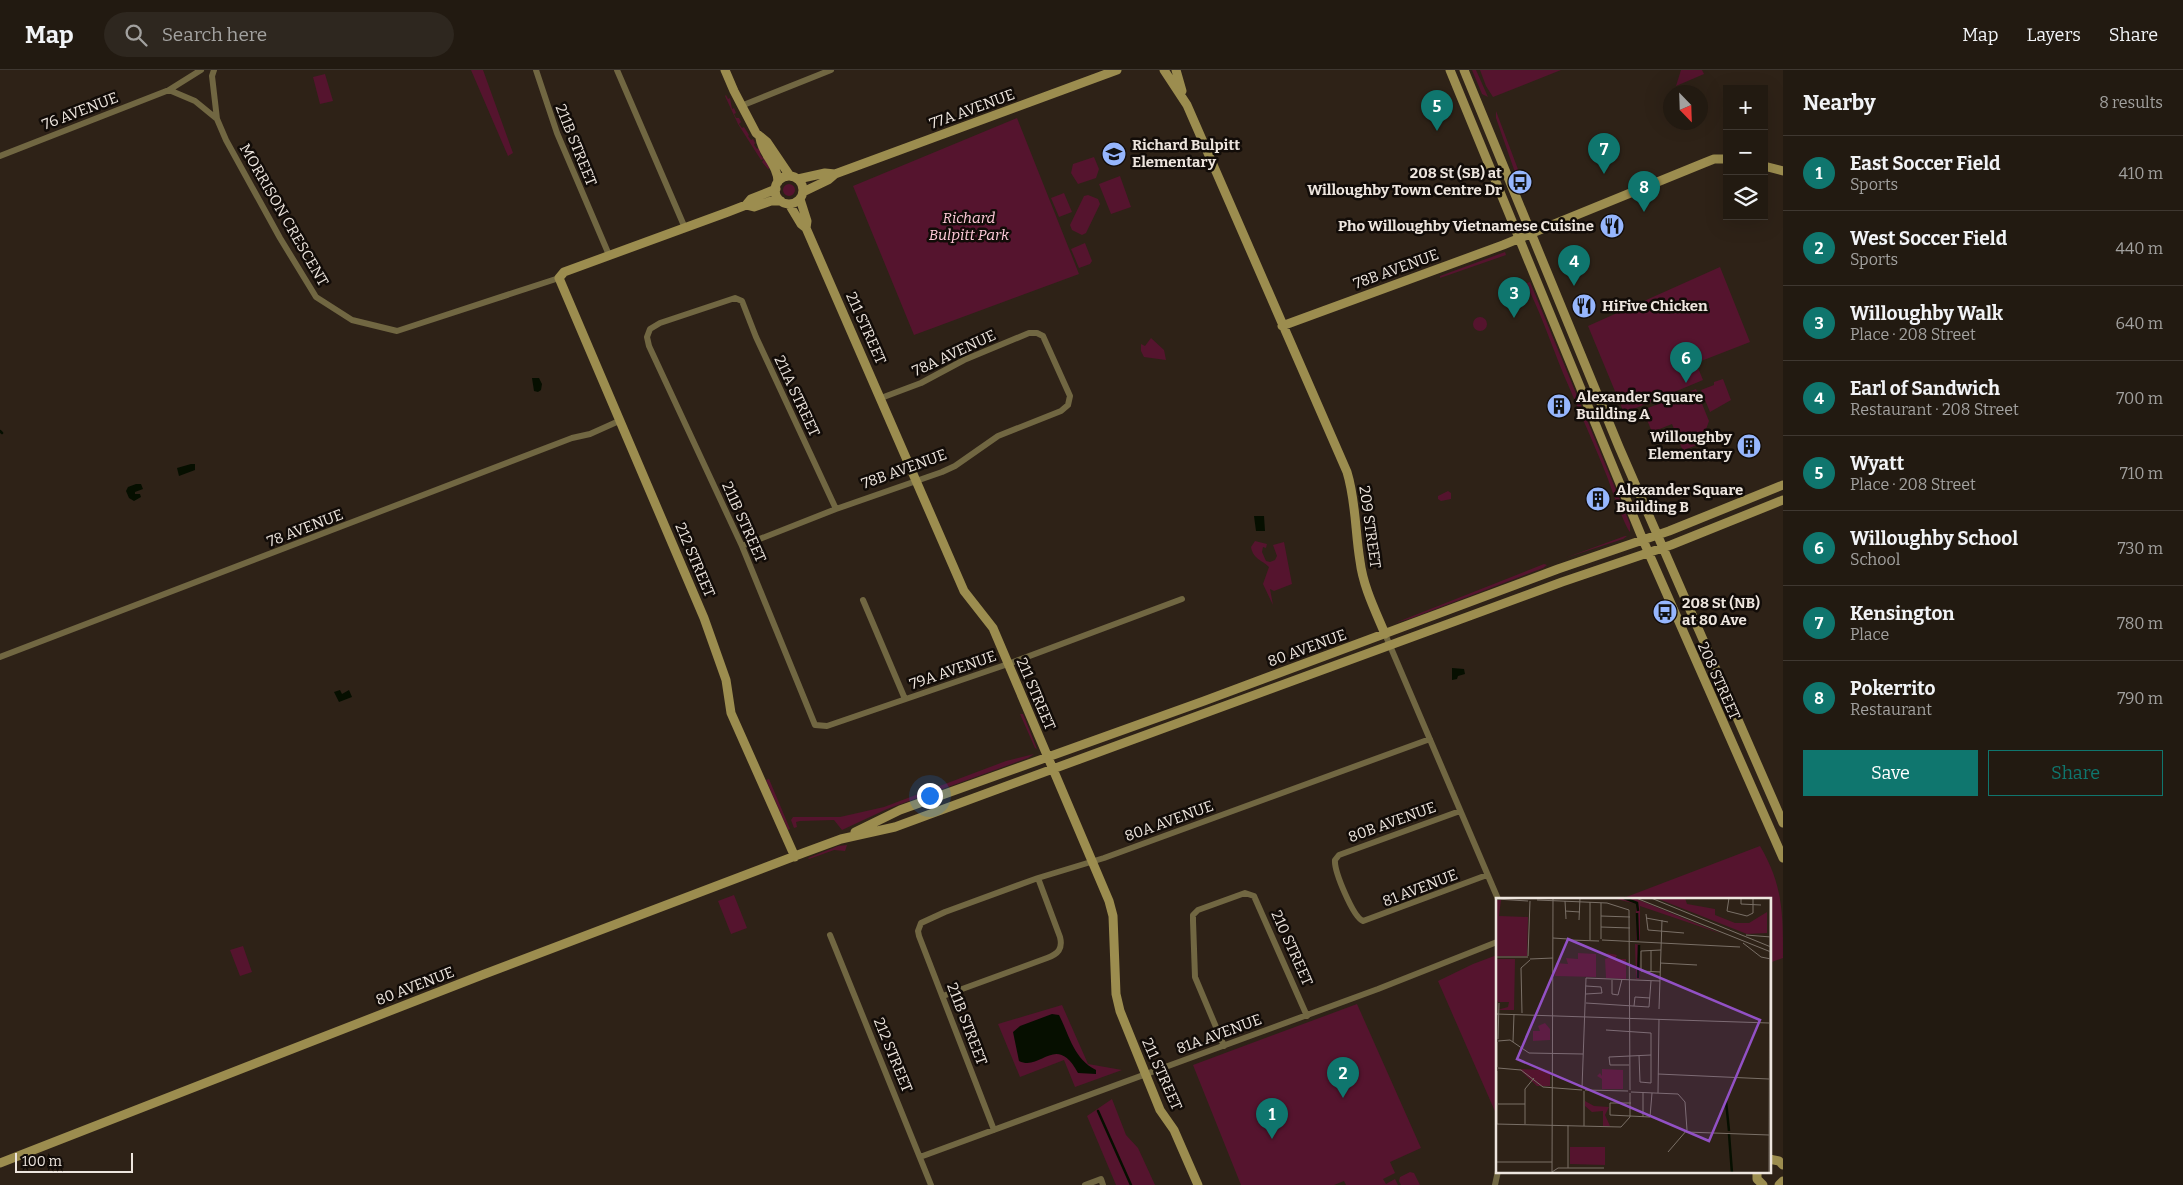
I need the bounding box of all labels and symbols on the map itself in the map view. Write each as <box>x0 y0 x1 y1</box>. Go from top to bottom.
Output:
street label: 77A AVENUE <box>927 85 1017 133</box>
north arrow <box>1663 85 1708 130</box>
street label: 76 AVENUE <box>39 88 121 134</box>
pin: 5 <box>1421 90 1453 131</box>
street label: 211B STREET <box>551 101 601 189</box>
pin: 7 <box>1588 133 1620 174</box>
place label: Richard Bulpitt Elementary <box>1132 136 1240 171</box>
street label: MORRISON CRESCENT <box>236 141 332 290</box>
school or university icon: Richard Bulpitt Elementary <box>1101 141 1127 167</box>
place label: 208 St (SB) at Willoughby Town Centre Dr <box>1307 164 1502 199</box>
bus stop icon: 208 St (SB) at Willoughby Town Centre Dr <box>1507 169 1533 195</box>
pin: 8 <box>1628 171 1660 212</box>
park label: Richard Bulpitt Park <box>929 209 1010 244</box>
restaurant icon: Pho Willoughby Vietnamese Cuisine <box>1599 213 1625 239</box>
place label: Pho Willoughby Vietnamese Cuisine <box>1338 217 1594 235</box>
street label: 78B AVENUE <box>1351 245 1441 293</box>
pin: 4 <box>1558 245 1590 286</box>
pin: 3 <box>1498 277 1530 318</box>
street label: 211 STREET <box>842 289 890 367</box>
restaurant icon: HiFive Chicken <box>1571 293 1597 319</box>
place label: HiFive Chicken <box>1602 297 1708 315</box>
street label: 78A AVENUE <box>909 326 999 380</box>
pin: 6 <box>1670 342 1702 383</box>
street label: 211A STREET <box>770 353 824 440</box>
place label: Alexander Square Building A <box>1576 388 1703 423</box>
building icon: Alexander Square Building A <box>1546 393 1572 419</box>
place label: Willoughby Elementary <box>1648 428 1733 463</box>
building icon: Willoughby Elementary <box>1736 433 1762 459</box>
street label: 78B AVENUE <box>859 445 949 493</box>
street label: 211B STREET <box>718 479 770 565</box>
place label: Alexander Square Building B <box>1616 481 1743 516</box>
street label: 209 STREET <box>1355 485 1385 570</box>
building icon: Alexander Square Building B <box>1585 486 1611 512</box>
street label: 78 AVENUE <box>264 505 346 551</box>
street label: 212 STREET <box>671 520 719 600</box>
place label: 208 St (NB) at 80 Ave <box>1682 594 1760 629</box>
bus stop icon: 208 St (NB) at 80 Ave <box>1652 599 1678 625</box>
street label: 80 AVENUE <box>1265 625 1349 671</box>
street label: 208 STREET <box>1694 639 1744 723</box>
street label: 79A AVENUE <box>907 647 999 693</box>
street label: 211 STREET <box>1013 655 1059 733</box>
your location <box>917 783 943 809</box>
street label: 80A AVENUE <box>1122 797 1216 845</box>
street label: 80B AVENUE <box>1346 798 1438 846</box>
street label: 81 AVENUE <box>1380 865 1460 911</box>
inset map <box>1496 898 1770 1172</box>
street label: 210 STREET <box>1267 908 1317 989</box>
street label: 80 AVENUE <box>373 963 457 1009</box>
street label: 211B STREET <box>943 980 991 1068</box>
street label: 81A AVENUE <box>1174 1010 1264 1058</box>
street label: 212 STREET <box>870 1015 916 1095</box>
street label: 211 STREET <box>1138 1035 1186 1113</box>
pin: 2 <box>1327 1057 1359 1098</box>
pin: 1 <box>1256 1098 1288 1139</box>
scale bar <box>15 1150 132 1173</box>

